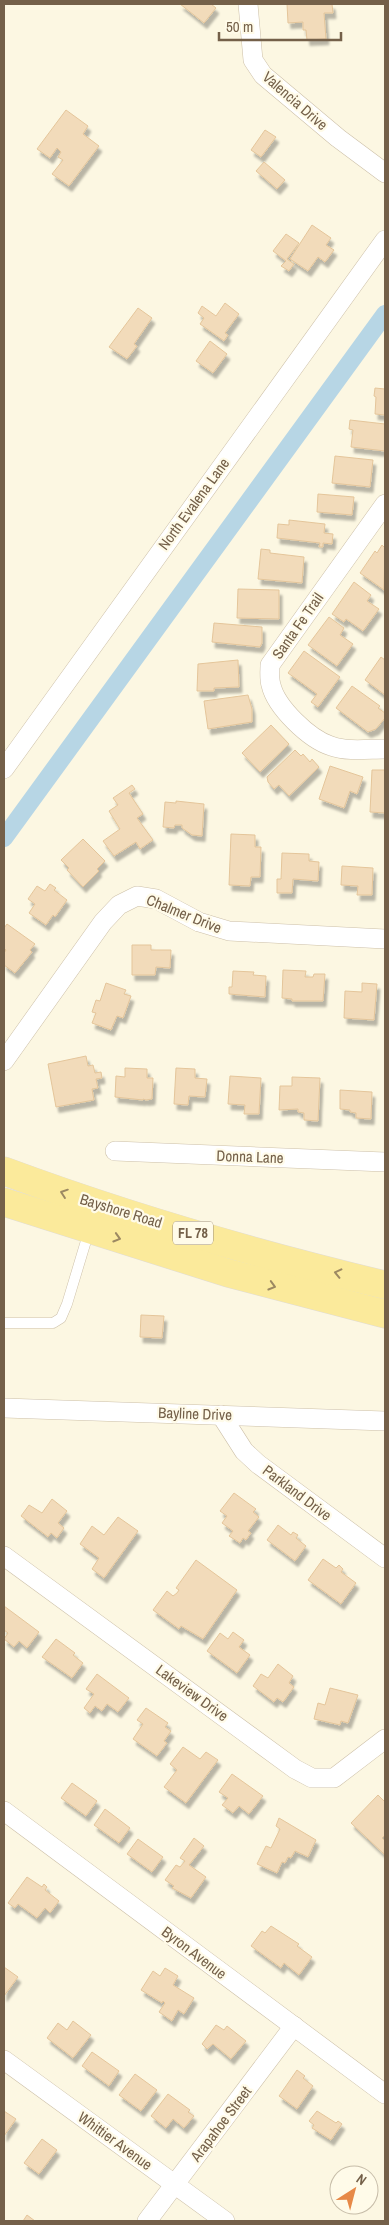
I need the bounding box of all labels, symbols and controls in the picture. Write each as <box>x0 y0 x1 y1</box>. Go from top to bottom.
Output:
scale bar <box>219 10 342 42</box>
text: 50 m <box>226 16 253 37</box>
street label: Valencia Drive <box>258 67 332 135</box>
street label: North Evalena Lane <box>153 453 234 554</box>
street label: Santa Fe Trail <box>267 588 328 663</box>
street label: Chalmer Drive <box>143 889 225 938</box>
street label: Donna Lane <box>216 1145 284 1168</box>
street label: Bayshore Road <box>78 1188 165 1233</box>
one-way arrow <box>61 1189 69 1199</box>
road number: FL 78 <box>173 1222 213 1244</box>
one-way arrow <box>112 1233 120 1243</box>
one-way arrow <box>333 1268 342 1279</box>
one-way arrow <box>268 1280 276 1290</box>
street label: Bayline Drive <box>158 1402 232 1425</box>
street label: Parkland Drive <box>258 1460 336 1526</box>
street label: Lakeview Drive <box>152 1659 233 1726</box>
street label: Byron Avenue <box>157 1921 231 1984</box>
street label: Arapahoe Street <box>185 2081 256 2167</box>
street label: Whittier Avenue <box>74 2106 157 2175</box>
north arrow <box>329 2165 379 2215</box>
text: N <box>353 2170 370 2189</box>

